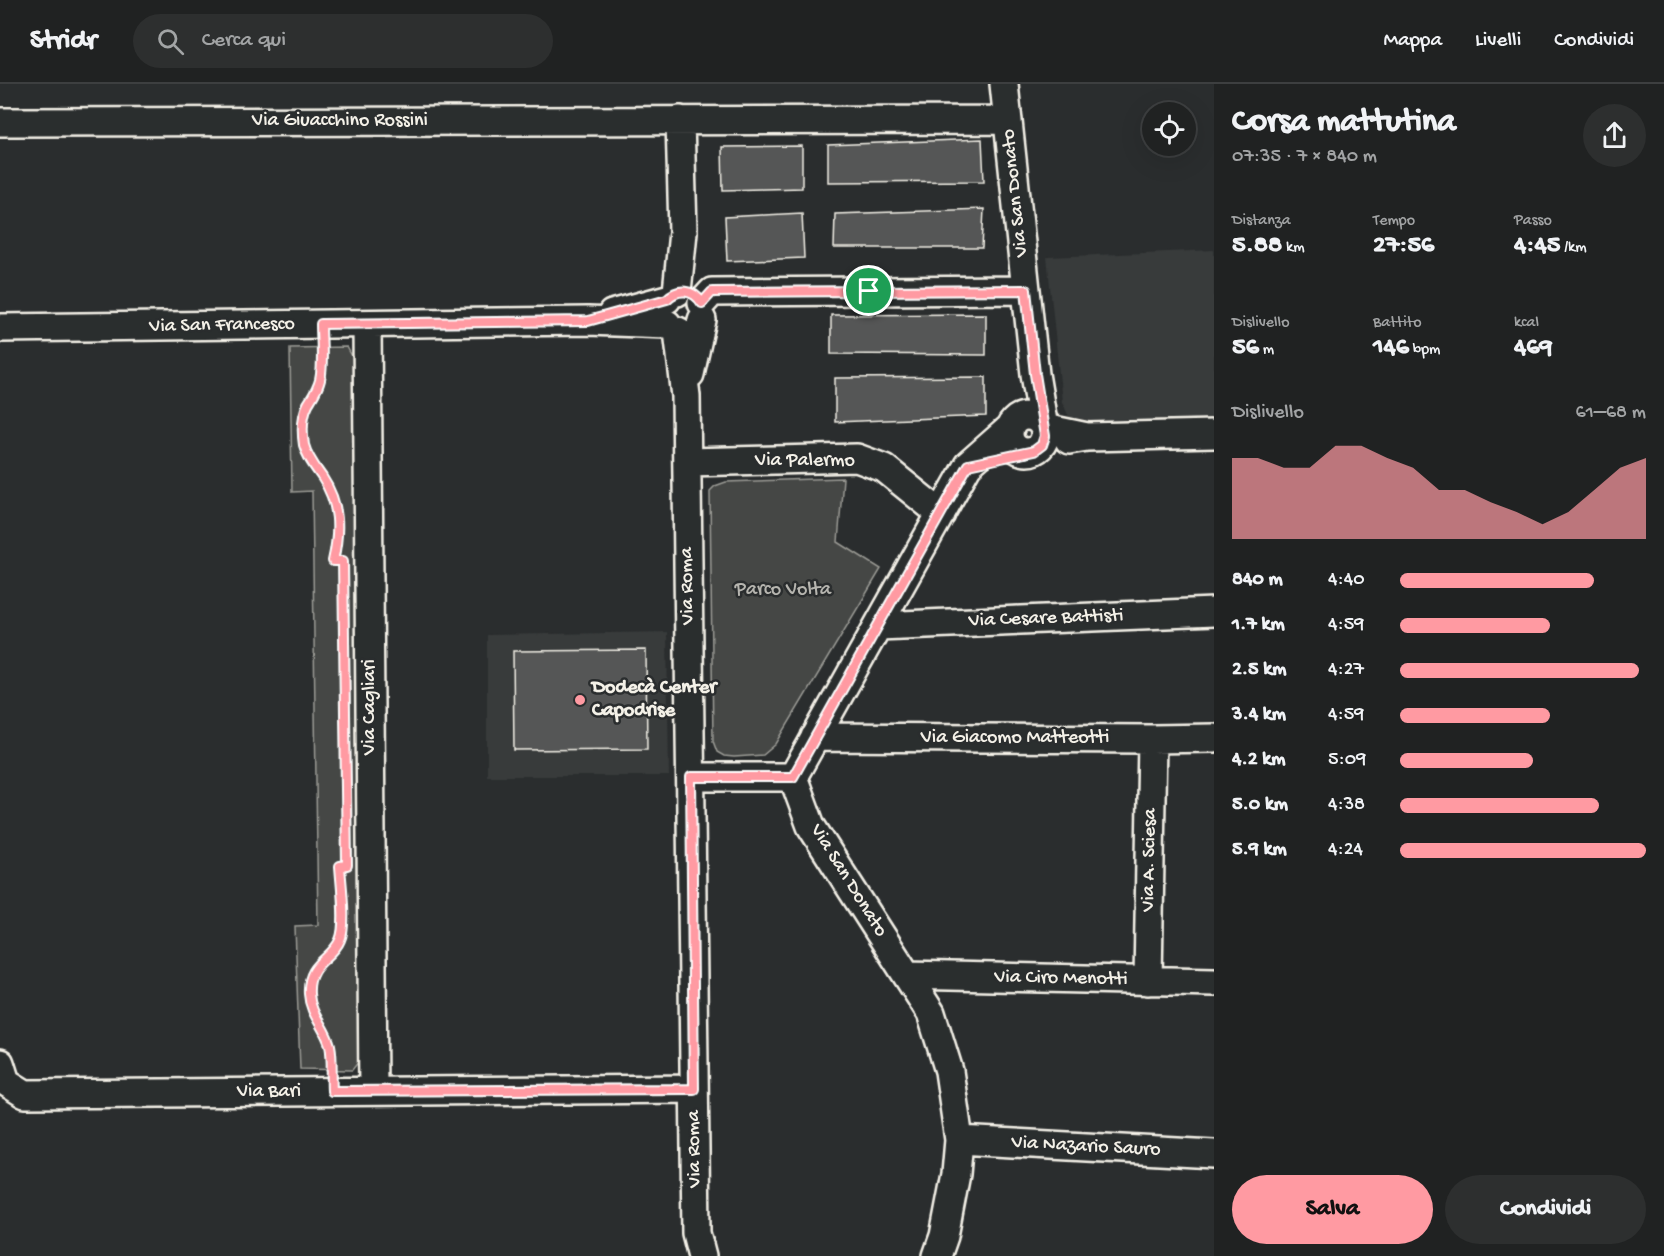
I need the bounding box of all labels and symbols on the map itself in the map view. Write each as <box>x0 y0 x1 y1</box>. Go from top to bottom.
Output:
street label: Via Giuacchino Rossini <box>251 110 428 133</box>
street label: Via San Donato <box>998 128 1034 259</box>
pin <box>843 265 894 316</box>
street label: Via San Francesco <box>148 313 295 339</box>
street label: Via Palermo <box>754 450 855 473</box>
street label: Via Roma <box>676 546 700 626</box>
park label: Parco Volta <box>734 579 832 602</box>
street label: Via Cesare Battisti <box>967 605 1124 633</box>
street label: Via Cagliari <box>359 659 382 756</box>
place label: Dodecà Center Capodrise <box>590 677 718 723</box>
marker: Dodecà Center Capodrise <box>573 693 587 707</box>
street label: Via Giacomo Matteotti <box>920 727 1109 750</box>
street label: Via A. Sciesa <box>1138 807 1162 913</box>
street label: Via San Donato <box>804 820 892 942</box>
street label: Via Ciro Menotti <box>993 966 1128 992</box>
street label: Via Bari <box>236 1081 301 1104</box>
street label: Via Roma <box>683 1109 707 1189</box>
street label: Via Nazario Sauro <box>1010 1132 1161 1162</box>

